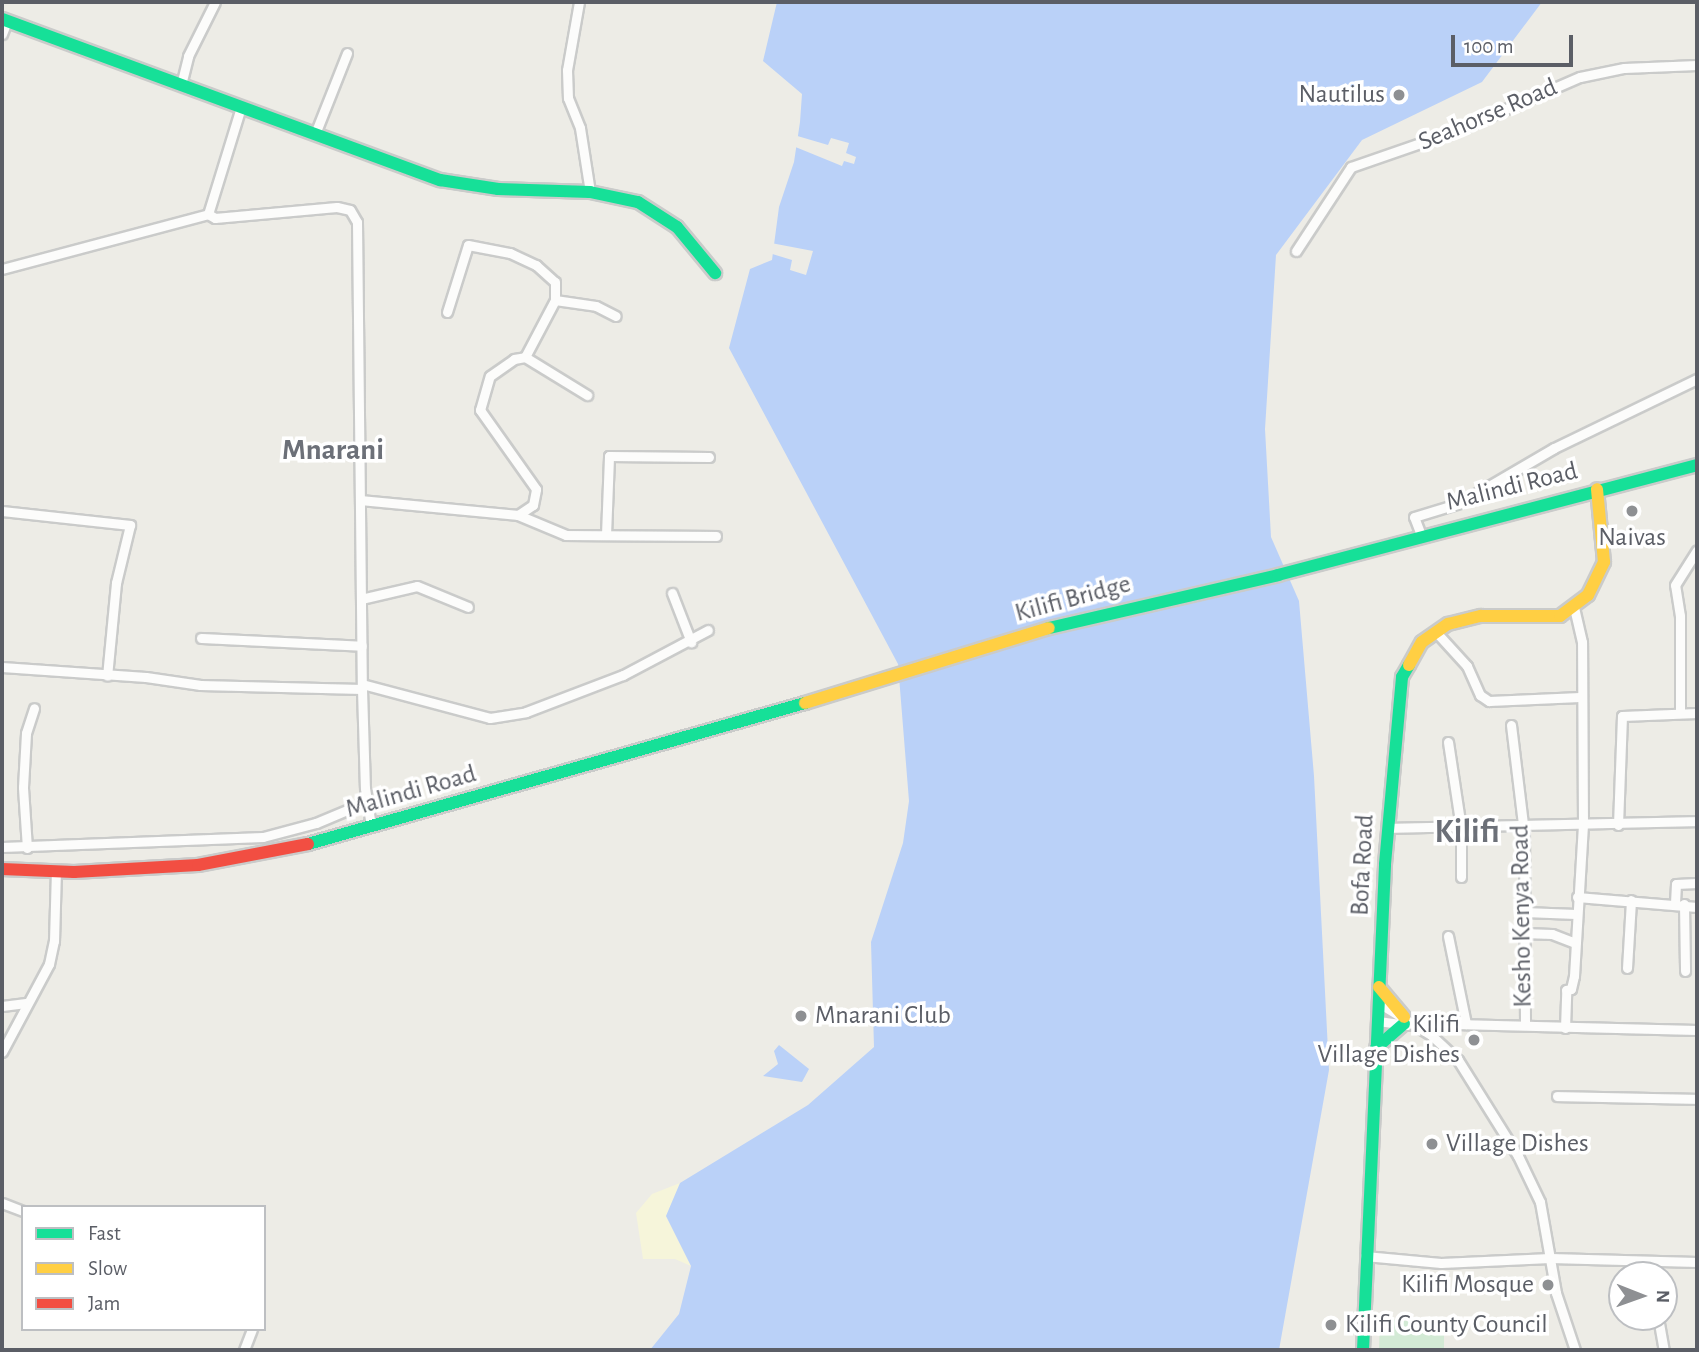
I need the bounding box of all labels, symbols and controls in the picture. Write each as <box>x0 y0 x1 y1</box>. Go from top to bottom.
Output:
scale bar <box>1454 21 1576 65</box>
text: 100 m <box>1464 36 1514 57</box>
street label: Seahorse Road <box>1414 72 1562 158</box>
place label: Nautilus <box>1299 79 1385 111</box>
marker: Nautilus <box>1391 87 1407 103</box>
district label: Mnarani <box>282 432 384 468</box>
street label: Malindi Road <box>1443 456 1581 518</box>
marker: Naivas <box>1624 503 1640 519</box>
place label: Naivas <box>1598 522 1666 554</box>
street label: Kilifi Bridge <box>1012 569 1134 629</box>
street label: Malindi Road <box>342 759 480 825</box>
street label: Bofa Road <box>1345 813 1381 917</box>
district label: Kilifi <box>1435 813 1499 853</box>
street label: Kesho Kenya Road <box>1505 824 1539 1008</box>
place label: Mnarani Club <box>815 1000 951 1032</box>
marker: Mnarani Club <box>793 1008 809 1024</box>
place label: Kilifi Village Dishes <box>1317 1009 1460 1070</box>
marker: Kilifi Village Dishes <box>1466 1032 1482 1048</box>
place label: Village Dishes <box>1446 1128 1589 1160</box>
marker: Village Dishes <box>1424 1136 1440 1152</box>
legend <box>21 1205 266 1331</box>
text: Fast <box>88 1223 121 1244</box>
text: Slow <box>88 1258 127 1279</box>
north arrow <box>1608 1261 1678 1331</box>
place label: Kilifi Mosque <box>1401 1269 1534 1301</box>
marker: Kilifi Mosque <box>1540 1277 1556 1293</box>
text: N <box>1653 1290 1672 1303</box>
text: Jam <box>88 1293 120 1314</box>
place label: Kilifi County Council <box>1345 1309 1548 1341</box>
marker: Kilifi County Council <box>1323 1317 1339 1333</box>

